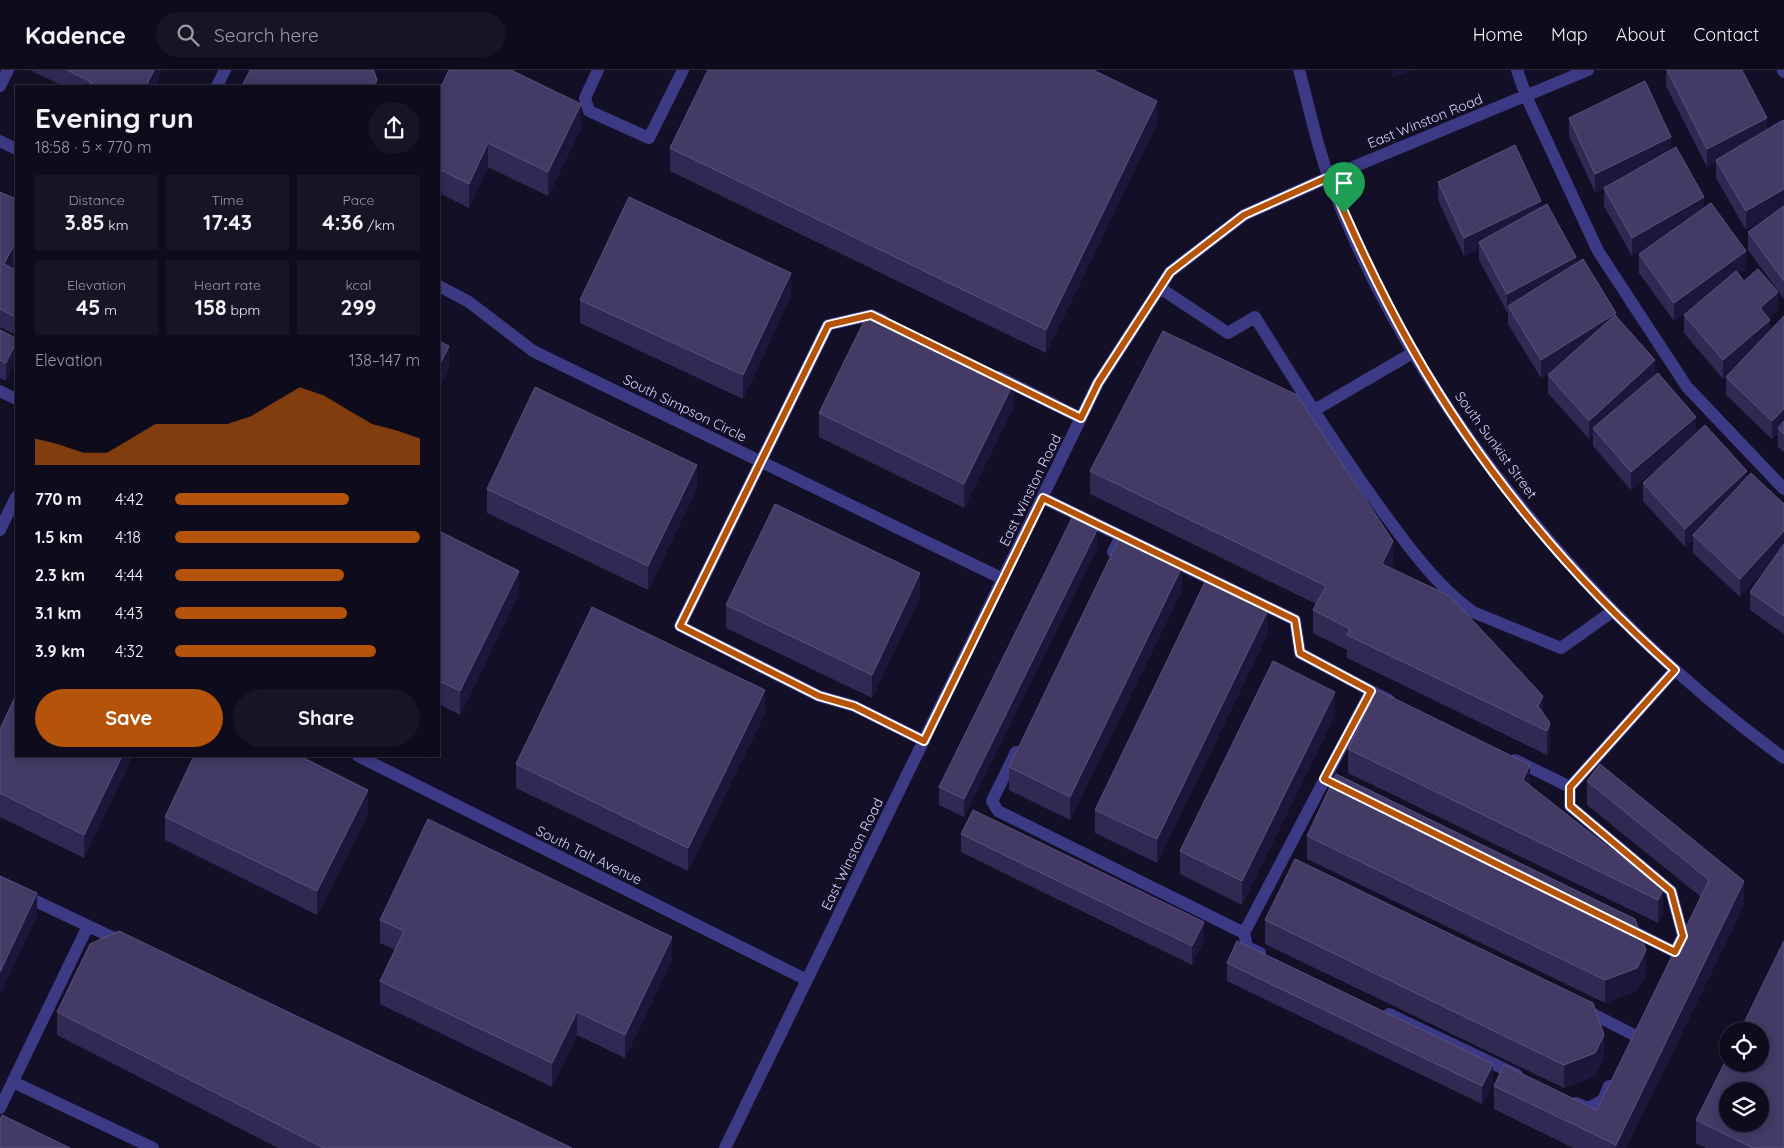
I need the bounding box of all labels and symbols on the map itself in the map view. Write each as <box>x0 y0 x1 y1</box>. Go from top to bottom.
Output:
street label: East Winston Road <box>1365 90 1485 152</box>
pin <box>1323 162 1365 213</box>
street label: South Simpson Circle <box>620 370 750 446</box>
street label: South Sunkist Street <box>1451 388 1541 503</box>
street label: East Winston Road <box>995 431 1065 549</box>
street label: East Winston Road <box>817 795 887 913</box>
street label: South Talt Avenue <box>533 821 645 889</box>

